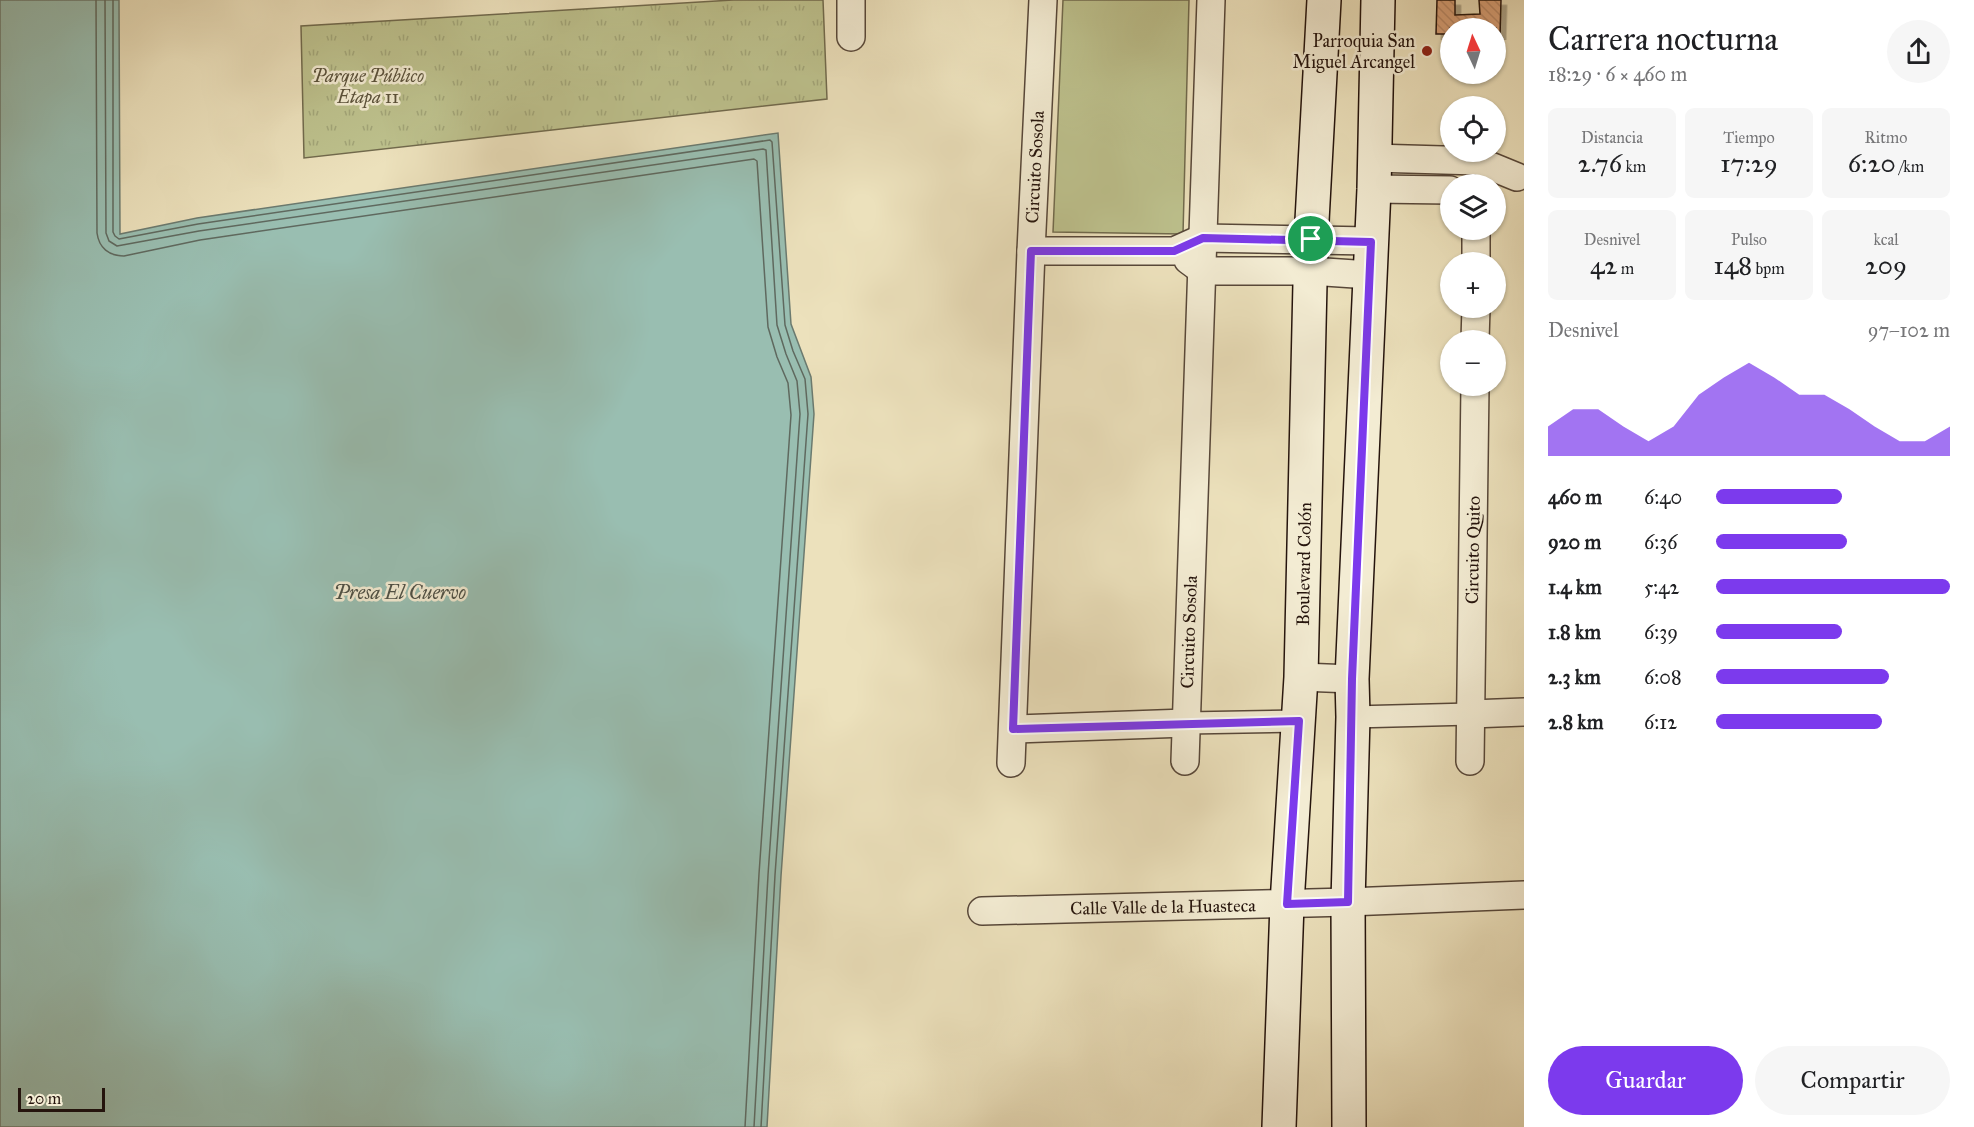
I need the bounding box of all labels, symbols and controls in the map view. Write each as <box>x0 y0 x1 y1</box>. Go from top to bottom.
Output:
north arrow <box>1440 18 1506 84</box>
map controls <box>1440 18 1506 396</box>
text: Carrera nocturna <box>1548 19 1778 59</box>
button: share <box>1887 20 1950 83</box>
place label: Parroquia San Miguel Arcangel <box>1293 30 1415 74</box>
marker: Parroquia San Miguel Arcangel <box>1420 44 1434 58</box>
text: 18:29 · 6 × 460 m <box>1548 62 1687 86</box>
park label: Parque Público Etapa 11 <box>312 65 424 109</box>
button: locate <box>1440 96 1506 162</box>
street label: Circuito Sosola <box>1021 110 1049 224</box>
text: Distancia <box>1581 128 1643 147</box>
text: Tiempo <box>1723 128 1775 147</box>
text: Ritmo <box>1865 128 1907 147</box>
text: 2.76 <box>1578 147 1622 179</box>
text: 17:29 <box>1720 147 1778 179</box>
text: 6:20 <box>1848 147 1896 179</box>
text: km <box>1622 157 1646 176</box>
text: /km <box>1896 157 1924 176</box>
button: layers <box>1440 174 1506 240</box>
pin <box>1285 213 1336 264</box>
icon: arrive <box>1294 222 1327 255</box>
text: Desnivel <box>1584 230 1640 249</box>
text: Pulso <box>1731 230 1767 249</box>
text: kcal <box>1873 230 1899 249</box>
text: 42 <box>1590 249 1617 281</box>
text: 148 <box>1713 249 1752 281</box>
text: 209 <box>1865 249 1907 281</box>
button: + <box>1440 252 1506 318</box>
text: m <box>1617 259 1634 278</box>
text: bpm <box>1752 259 1785 278</box>
text: Desnivel <box>1548 318 1619 342</box>
text: 97–102 m <box>1868 318 1950 342</box>
button: − <box>1440 330 1506 396</box>
text: 460 m <box>1548 485 1602 509</box>
text: 6:40 <box>1644 485 1682 509</box>
street label: Circuito Quito <box>1461 496 1485 604</box>
street label: Boulevard Colón <box>1292 502 1316 626</box>
text: 920 m <box>1548 530 1601 554</box>
text: 6:36 <box>1644 530 1678 554</box>
street label: Circuito Sosola <box>1176 575 1202 689</box>
text: 1.4 km <box>1548 575 1602 599</box>
text: 5:42 <box>1644 575 1679 599</box>
water label: Presa El Cuervo <box>334 580 467 604</box>
text: 1.8 km <box>1548 620 1601 644</box>
text: 6:39 <box>1644 620 1678 644</box>
text: 2.3 km <box>1548 665 1601 689</box>
text: 6:08 <box>1644 665 1682 689</box>
text: 2.8 km <box>1548 710 1603 734</box>
text: 6:12 <box>1644 710 1677 734</box>
street label: Calle Valle de la Huasteca <box>1070 894 1256 920</box>
button: Guardar <box>1548 1046 1743 1115</box>
button: Compartir <box>1755 1046 1950 1115</box>
scale bar <box>18 1085 105 1112</box>
text: 20 m <box>27 1089 61 1108</box>

